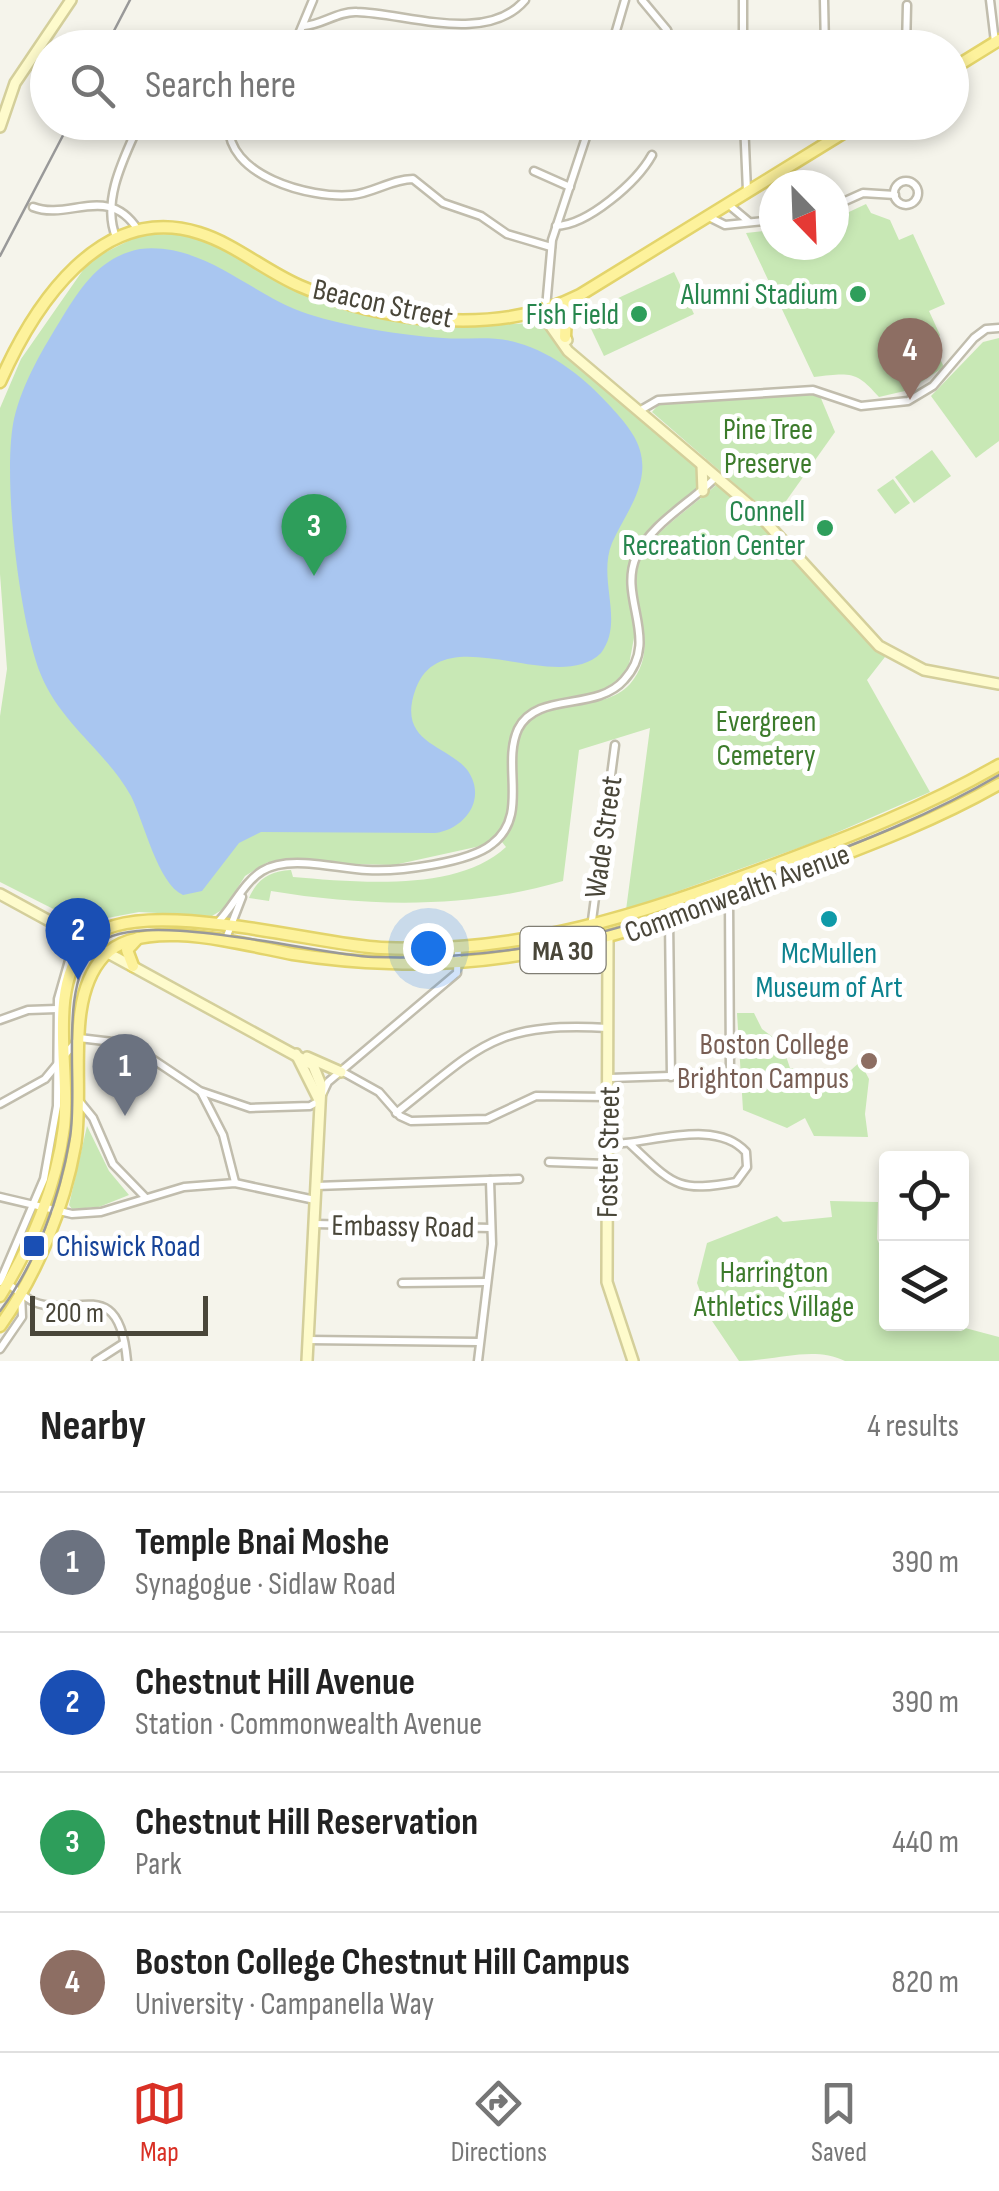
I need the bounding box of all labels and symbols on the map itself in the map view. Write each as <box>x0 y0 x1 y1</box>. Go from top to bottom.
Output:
north arrow <box>759 170 849 260</box>
street label: Beacon Street <box>310 272 456 336</box>
place label: Alumni Stadium <box>680 277 838 313</box>
marker: Alumni Stadium <box>847 283 869 305</box>
place label: Fish Field <box>526 297 619 333</box>
marker: Fish Field <box>628 303 650 325</box>
pin: 4 <box>878 318 942 400</box>
park label: Pine Tree Preserve <box>723 412 813 482</box>
pin: 3 <box>282 494 346 576</box>
place label: Connell Recreation Center <box>622 494 805 564</box>
marker: Connell Recreation Center <box>814 517 836 539</box>
park label: Evergreen Cemetery <box>716 704 816 774</box>
street label: Wade Street <box>578 774 630 901</box>
street label: Commonwealth Avenue <box>620 837 855 951</box>
pin: 2 <box>46 898 110 980</box>
marker: McMullen Museum of Art <box>818 908 840 930</box>
your location <box>403 923 454 974</box>
road number: MA 30 <box>520 927 606 973</box>
place label: McMullen Museum of Art <box>755 936 903 1006</box>
place label: Boston College Brighton Campus <box>677 1027 849 1097</box>
pin: 1 <box>92 1034 158 1116</box>
marker: Boston College Brighton Campus <box>858 1050 880 1072</box>
street label: Foster Street <box>590 1086 628 1218</box>
street label: Embassy Road <box>331 1208 475 1246</box>
place label: Chiswick Road <box>56 1229 200 1265</box>
marker: Chiswick Road <box>21 1233 47 1259</box>
park label: Harrington Athletics Village <box>693 1255 854 1325</box>
scale bar <box>30 1291 208 1336</box>

